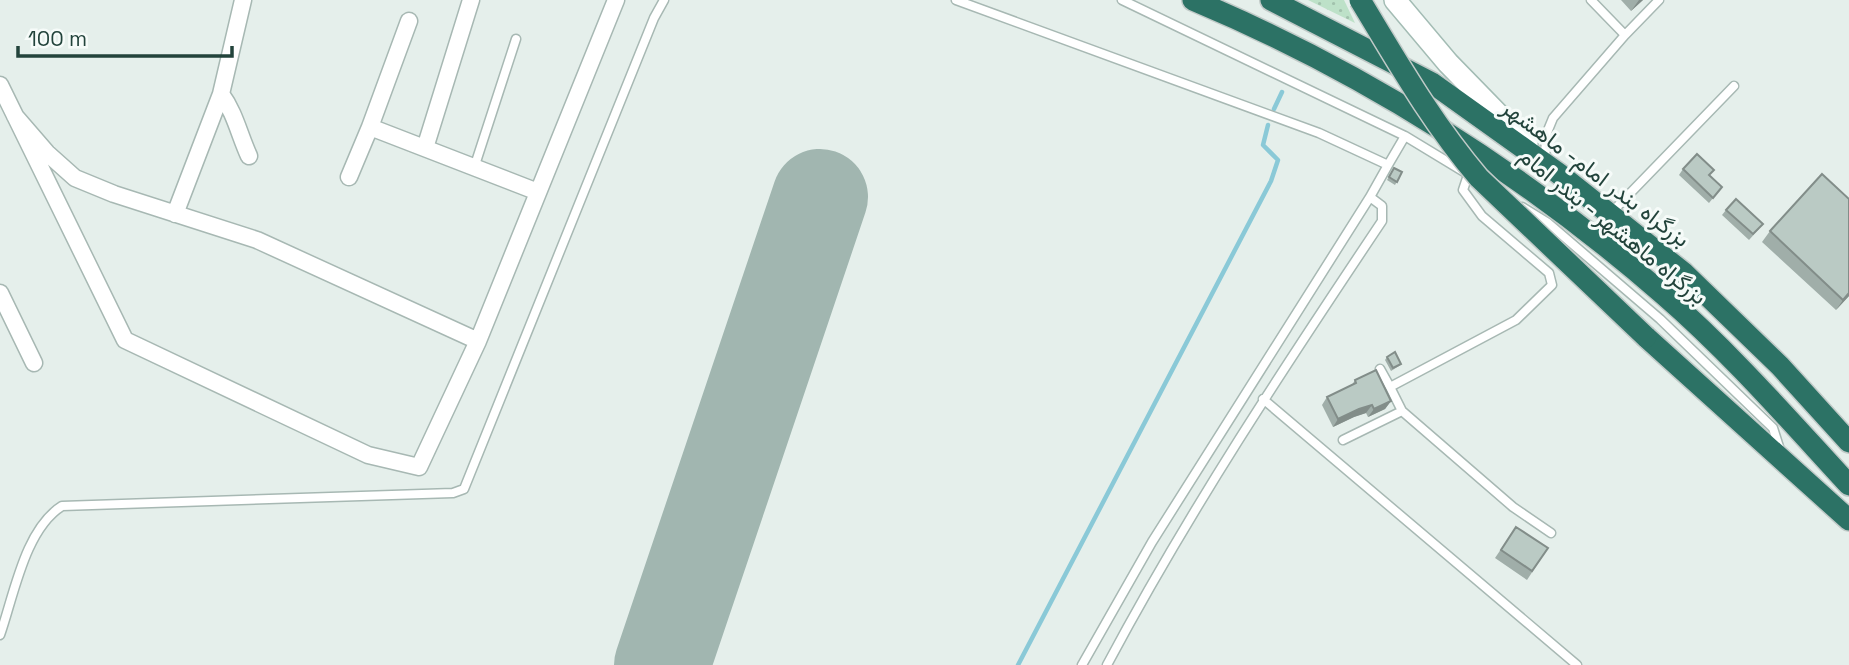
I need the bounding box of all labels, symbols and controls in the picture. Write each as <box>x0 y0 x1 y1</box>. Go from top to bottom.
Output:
scale bar <box>18 14 231 58</box>
text: 100 m <box>28 25 87 52</box>
street label: بزرگراه بندر امام- ماهشهر <box>1495 92 1696 254</box>
street label: بزرگراه ماهشهر - بندر امام <box>1513 141 1713 311</box>

